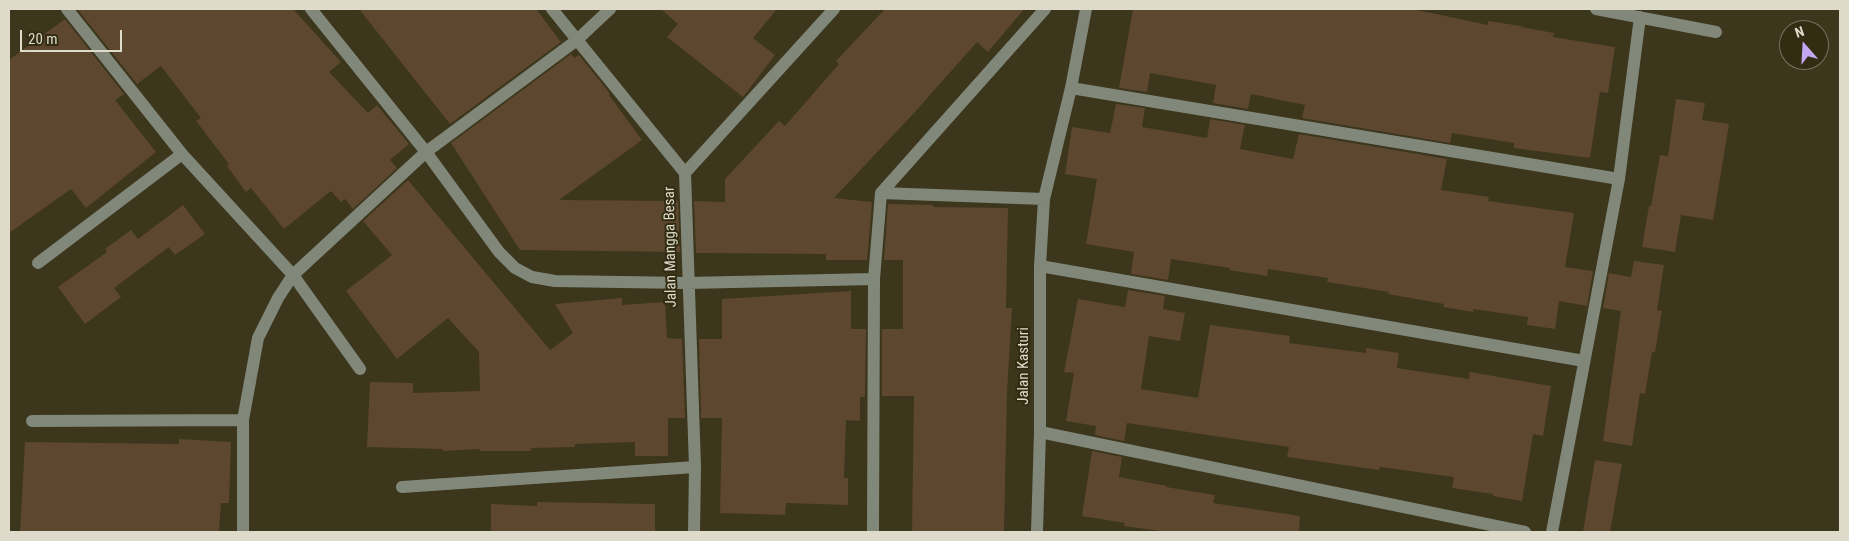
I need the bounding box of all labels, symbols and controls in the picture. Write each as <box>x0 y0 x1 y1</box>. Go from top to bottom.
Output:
scale bar <box>22 20 125 52</box>
north arrow <box>1779 20 1829 70</box>
text: N <box>1793 23 1806 41</box>
text: 20 m <box>28 30 58 48</box>
street label: Jalan Mangga Besar <box>661 186 681 308</box>
street label: Jalan Kasturi <box>1015 327 1033 405</box>

